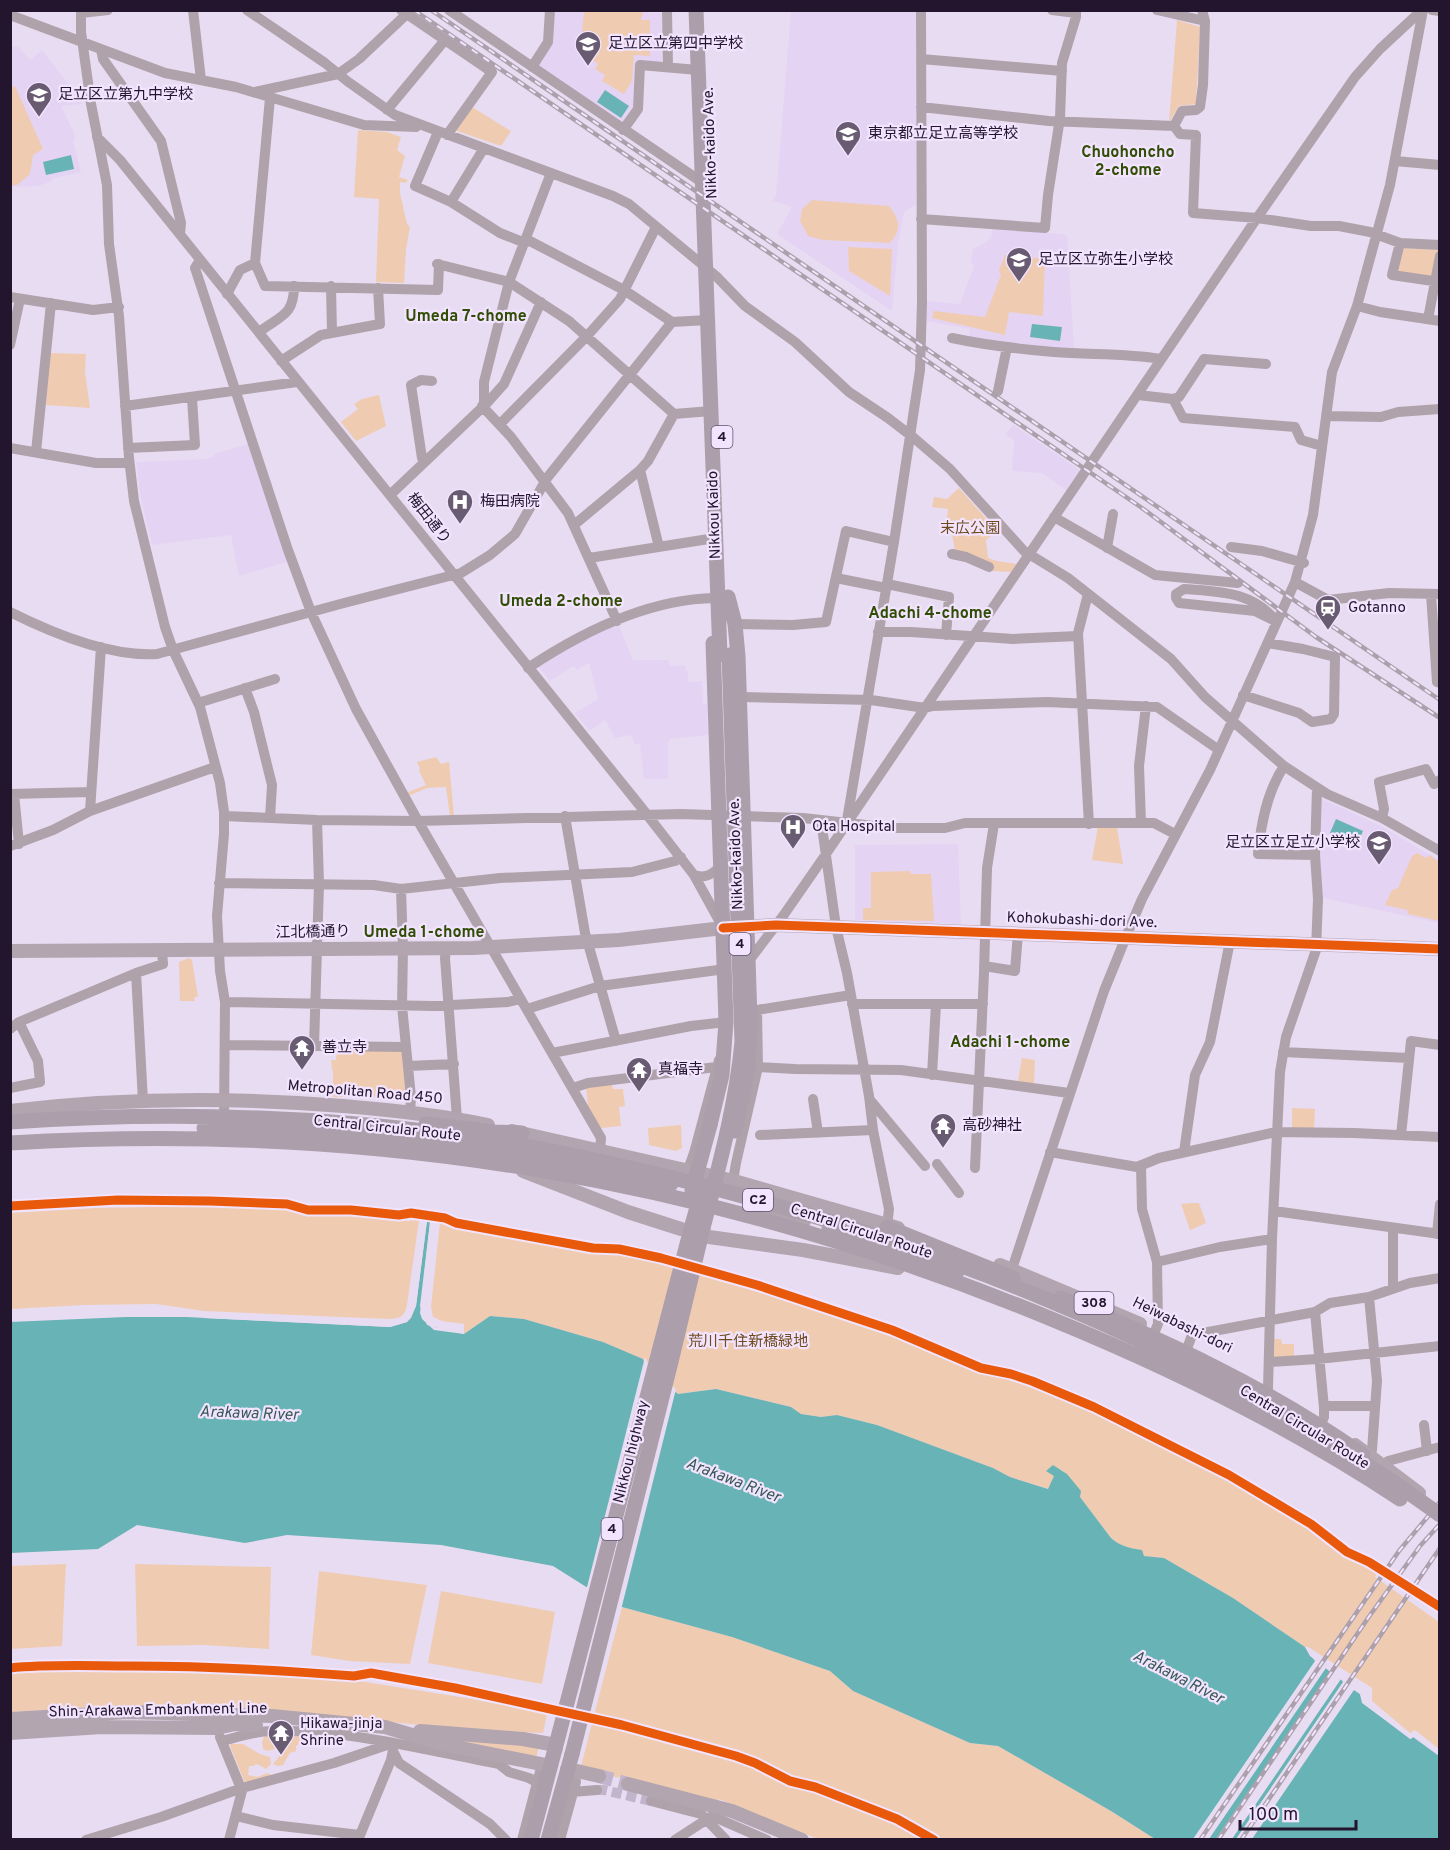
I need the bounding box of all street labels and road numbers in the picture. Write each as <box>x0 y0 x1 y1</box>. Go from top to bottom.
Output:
street label: Nikko-kaido Ave. <box>700 87 722 199</box>
road number: 4 <box>712 426 732 448</box>
street label: Nikkou Kaido <box>704 470 726 560</box>
street label: 梅田通り <box>402 489 455 548</box>
street label: Nikko-kaido Ave. <box>726 798 748 910</box>
street label: Kohokubashi-dori Ave. <box>1006 909 1158 933</box>
street label: 江北橋通り <box>275 922 351 943</box>
road number: 4 <box>730 933 750 955</box>
street label: Metropolitan Road 450 <box>287 1077 443 1109</box>
street label: Central Circular Route <box>312 1112 462 1146</box>
road number: C2 <box>743 1189 773 1211</box>
street label: Central Circular Route <box>788 1200 934 1264</box>
road number: 308 <box>1074 1292 1114 1314</box>
street label: Heiwabashi-dori <box>1129 1294 1235 1358</box>
street label: Central Circular Route <box>1236 1382 1372 1474</box>
street label: Nikkou highway <box>610 1398 654 1506</box>
road number: 4 <box>602 1518 622 1540</box>
street label: Shin-Arakawa Embankment Line <box>48 1700 268 1722</box>

